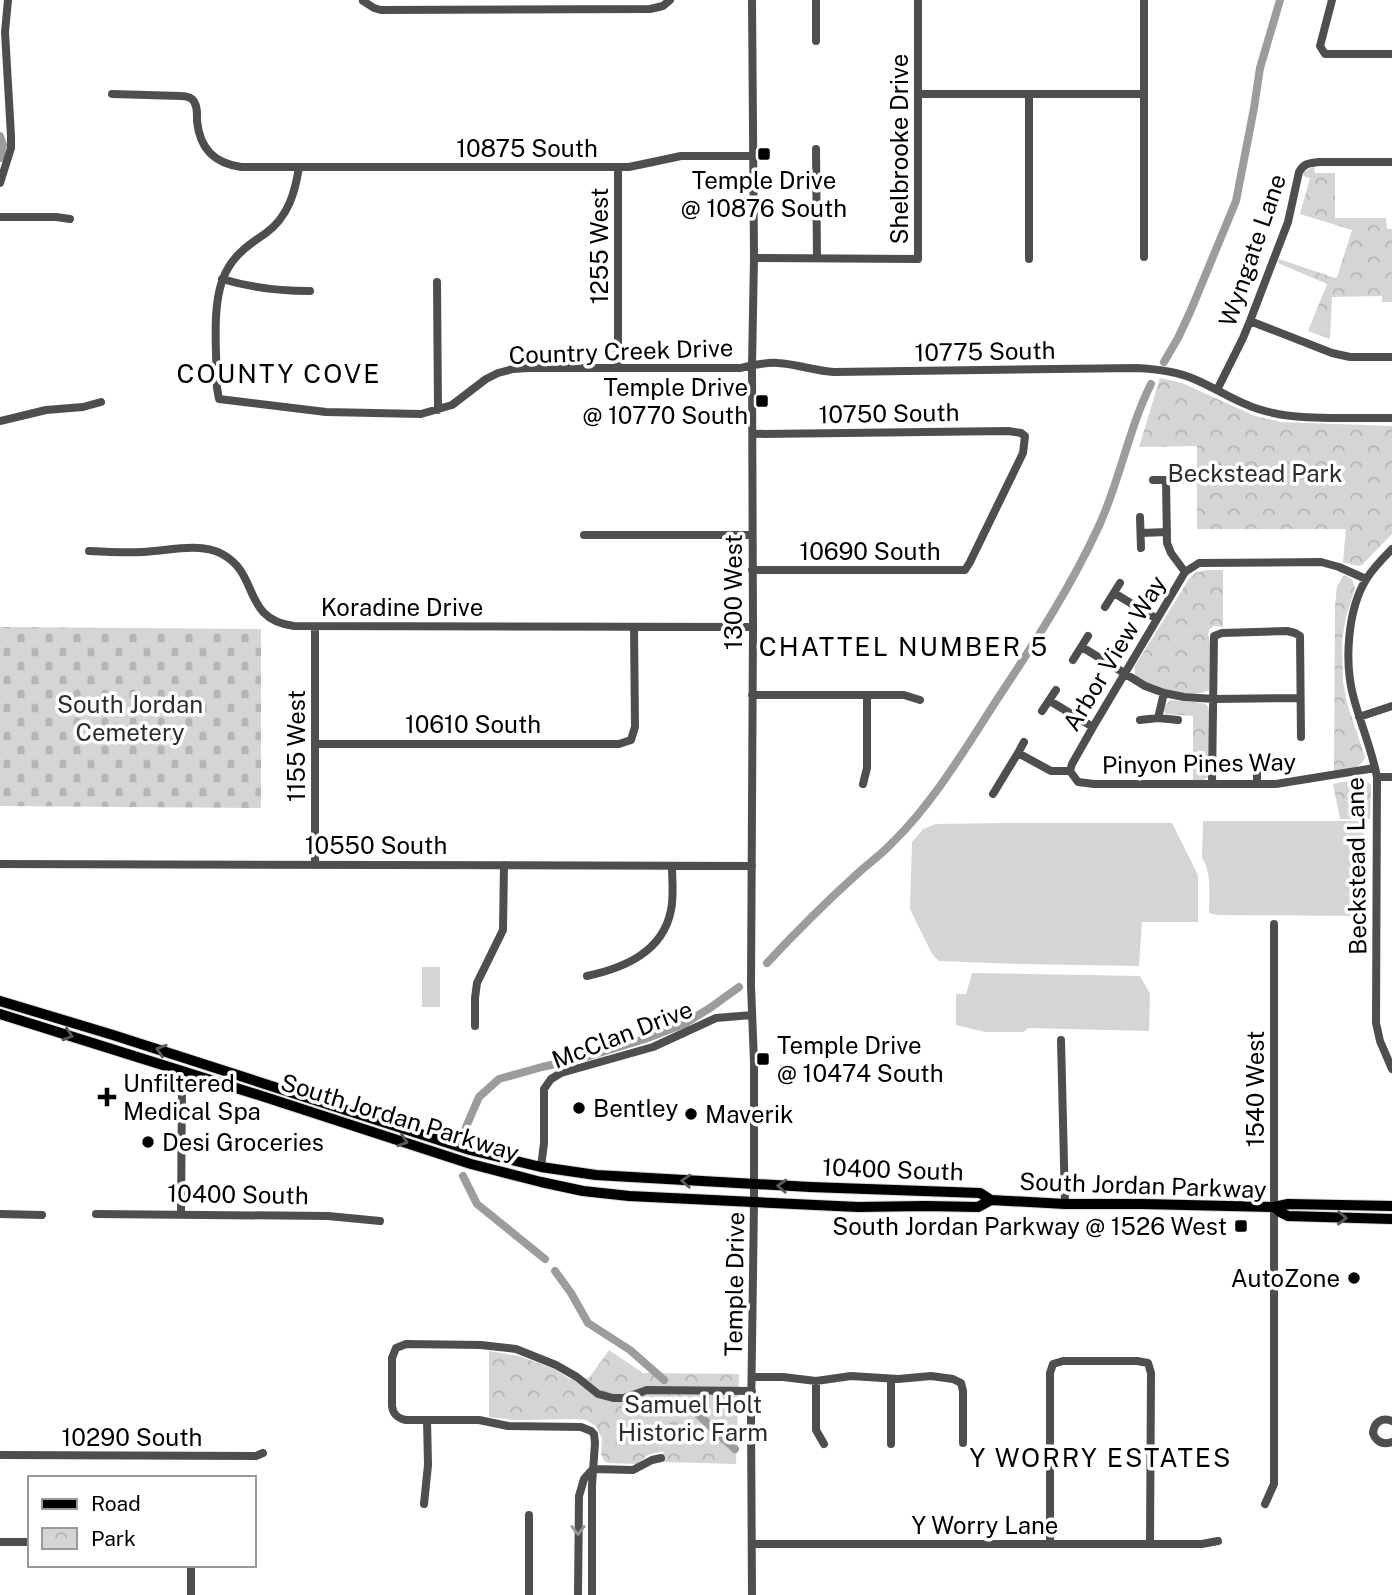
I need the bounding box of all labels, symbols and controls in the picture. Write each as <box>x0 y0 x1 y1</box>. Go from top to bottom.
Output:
street label: Shelbrooke Drive <box>885 54 913 244</box>
street label: 10875 South <box>456 134 598 162</box>
marker: Temple Drive @ 10876 South <box>756 146 772 162</box>
place label: Temple Drive @ 10876 South <box>681 166 847 222</box>
street label: Wyngate Lane <box>1213 170 1291 330</box>
street label: 1255 West <box>585 188 613 304</box>
street label: Country Creek Drive <box>508 333 734 369</box>
street label: 10775 South <box>914 336 1056 366</box>
district label: COUNTY COVE <box>176 358 382 389</box>
place label: Temple Drive @ 10770 South <box>582 373 748 429</box>
marker: Temple Drive @ 10770 South <box>754 393 770 409</box>
street label: 10750 South <box>818 398 960 428</box>
park label: Beckstead Park <box>1168 459 1342 487</box>
street label: 1300 West <box>719 534 747 650</box>
street label: 10690 South <box>799 537 941 565</box>
street label: Arbor View Way <box>1057 570 1171 736</box>
street label: Koradine Drive <box>321 593 483 621</box>
district label: CHATTEL NUMBER 5 <box>759 631 1049 662</box>
park label: South Jordan Cemetery <box>57 690 203 746</box>
street label: 1155 West <box>282 690 310 802</box>
street label: 10610 South <box>405 710 541 738</box>
street label: Pinyon Pines Way <box>1102 747 1297 779</box>
street label: Beckstead Lane <box>1340 777 1372 955</box>
street label: 10550 South <box>305 831 447 859</box>
street label: McClan Drive <box>548 994 696 1074</box>
one-way arrow <box>62 1027 74 1041</box>
place label: Temple Drive @ 10474 South <box>777 1031 944 1087</box>
street label: 1540 West <box>1241 1031 1269 1147</box>
one-way arrow <box>155 1044 167 1059</box>
marker: Temple Drive @ 10474 South <box>755 1051 771 1067</box>
street label: South Jordan Parkway <box>278 1067 523 1167</box>
place label: Unfiltered Medical Spa <box>123 1069 261 1125</box>
marker: Unfiltered Medical Spa <box>97 1087 117 1107</box>
place label: Bentley <box>593 1094 679 1122</box>
marker: Bentley <box>571 1100 587 1116</box>
place label: Maverik <box>705 1100 793 1128</box>
marker: Maverik <box>683 1106 699 1122</box>
place label: Desi Groceries <box>162 1128 324 1156</box>
one-way arrow <box>397 1133 409 1148</box>
marker: Desi Groceries <box>140 1134 156 1150</box>
street label: 10400 South <box>822 1153 964 1185</box>
street label: South Jordan Parkway <box>1019 1167 1267 1203</box>
one-way arrow <box>680 1174 691 1189</box>
one-way arrow <box>776 1178 787 1193</box>
street label: 10400 South <box>167 1179 309 1209</box>
one-way arrow <box>1337 1210 1348 1225</box>
street label: Temple Drive <box>719 1211 749 1357</box>
place label: South Jordan Parkway @ 1526 West <box>832 1212 1227 1240</box>
marker: South Jordan Parkway @ 1526 West <box>1233 1218 1249 1234</box>
place label: AutoZone <box>1231 1264 1340 1292</box>
marker: AutoZone <box>1346 1270 1362 1286</box>
park label: Samuel Holt Historic Farm <box>618 1390 768 1446</box>
street label: 10290 South <box>62 1423 202 1451</box>
district label: Y WORRY ESTATES <box>970 1442 1232 1473</box>
legend <box>28 1476 256 1567</box>
text: Road <box>91 1491 141 1516</box>
street label: Y Worry Lane <box>912 1511 1058 1539</box>
one-way arrow <box>570 1525 586 1536</box>
text: Park <box>91 1526 136 1551</box>

